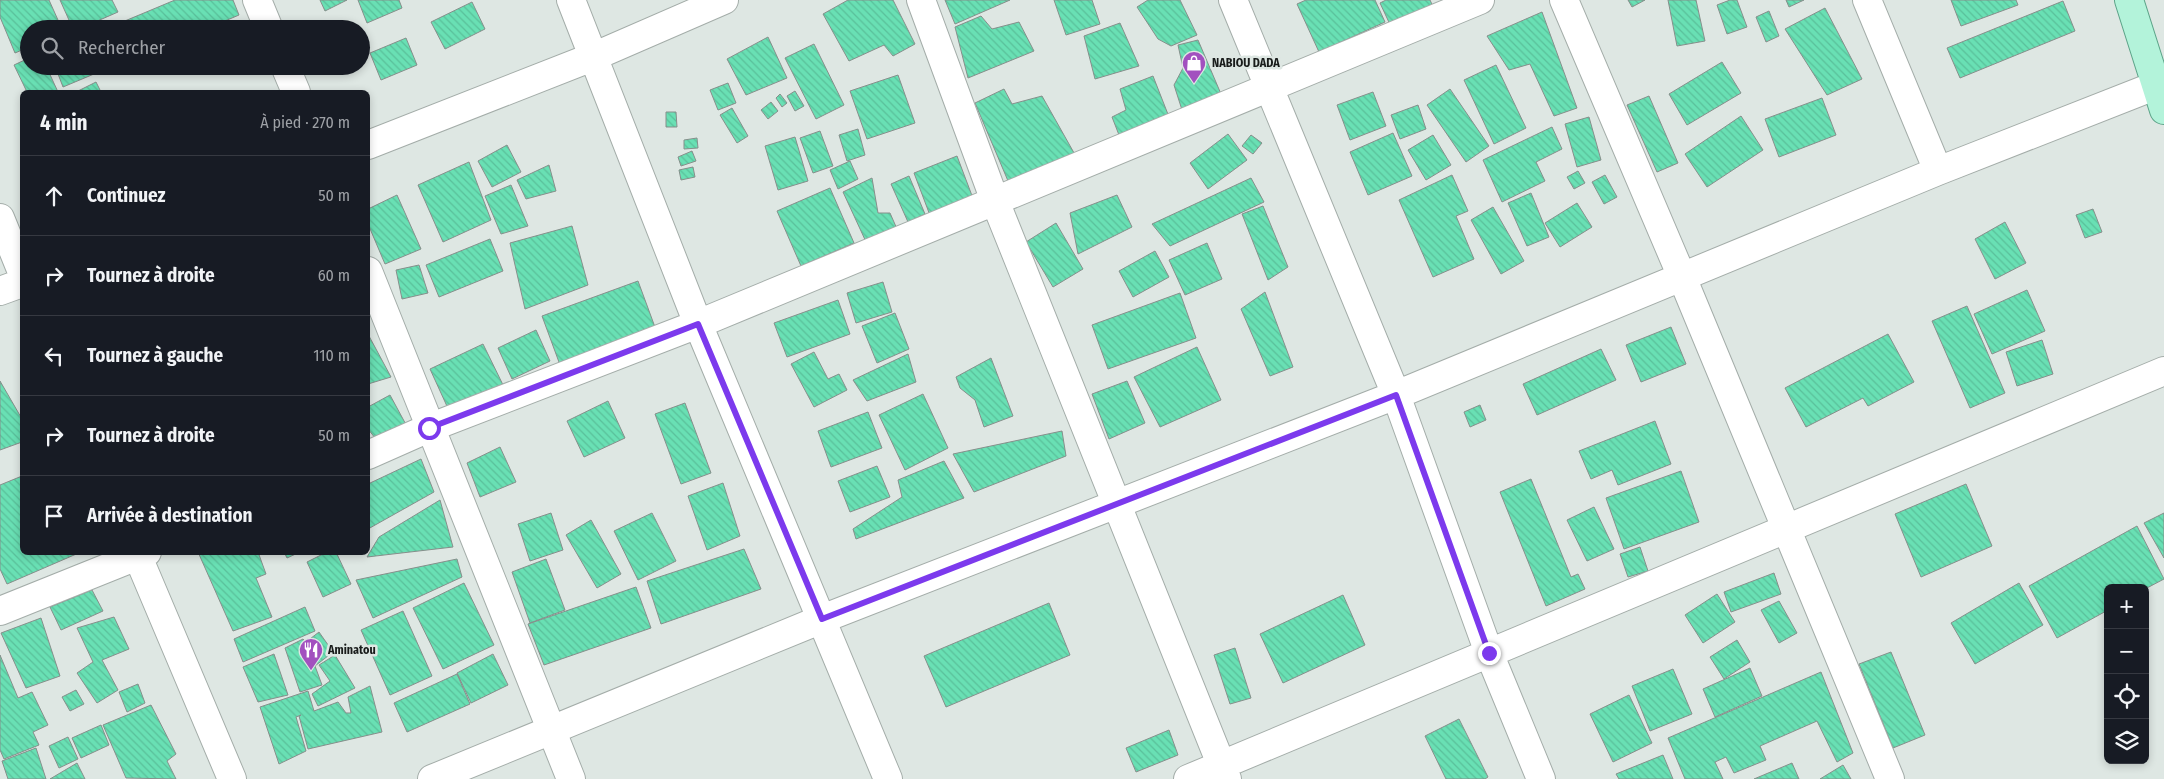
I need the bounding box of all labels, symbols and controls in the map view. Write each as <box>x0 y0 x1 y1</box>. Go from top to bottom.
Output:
search box <box>20 20 370 75</box>
icon: search <box>38 34 66 62</box>
text: Rechercher <box>78 36 165 59</box>
shop icon: NABIOU DADA <box>1181 50 1207 84</box>
place label: NABIOU DADA <box>1212 56 1280 70</box>
text: 4 min <box>40 110 88 136</box>
text: À pied · 270 m <box>260 113 350 132</box>
icon: ahead <box>40 182 68 210</box>
text: Continuez <box>87 184 166 207</box>
text: 50 m <box>318 186 350 205</box>
icon: right <box>40 262 68 290</box>
text: Tournez à droite <box>87 264 215 287</box>
text: 60 m <box>318 266 350 285</box>
icon: left <box>40 342 68 370</box>
text: Tournez à gauche <box>87 344 223 367</box>
text: 110 m <box>313 346 350 365</box>
route start <box>418 417 441 440</box>
icon: right <box>40 422 68 450</box>
text: Tournez à droite <box>87 424 215 447</box>
text: 50 m <box>318 426 350 445</box>
icon: arrive <box>40 502 68 530</box>
text: Arrivée à destination <box>87 504 253 527</box>
map controls <box>2104 584 2149 764</box>
button: + <box>2104 584 2149 629</box>
button: − <box>2104 629 2149 674</box>
restaurant icon: Aminatou <box>298 637 324 671</box>
route end <box>1478 642 1501 665</box>
place label: Aminatou <box>327 643 376 657</box>
button: locate <box>2104 674 2149 719</box>
button: layers <box>2104 719 2149 764</box>

